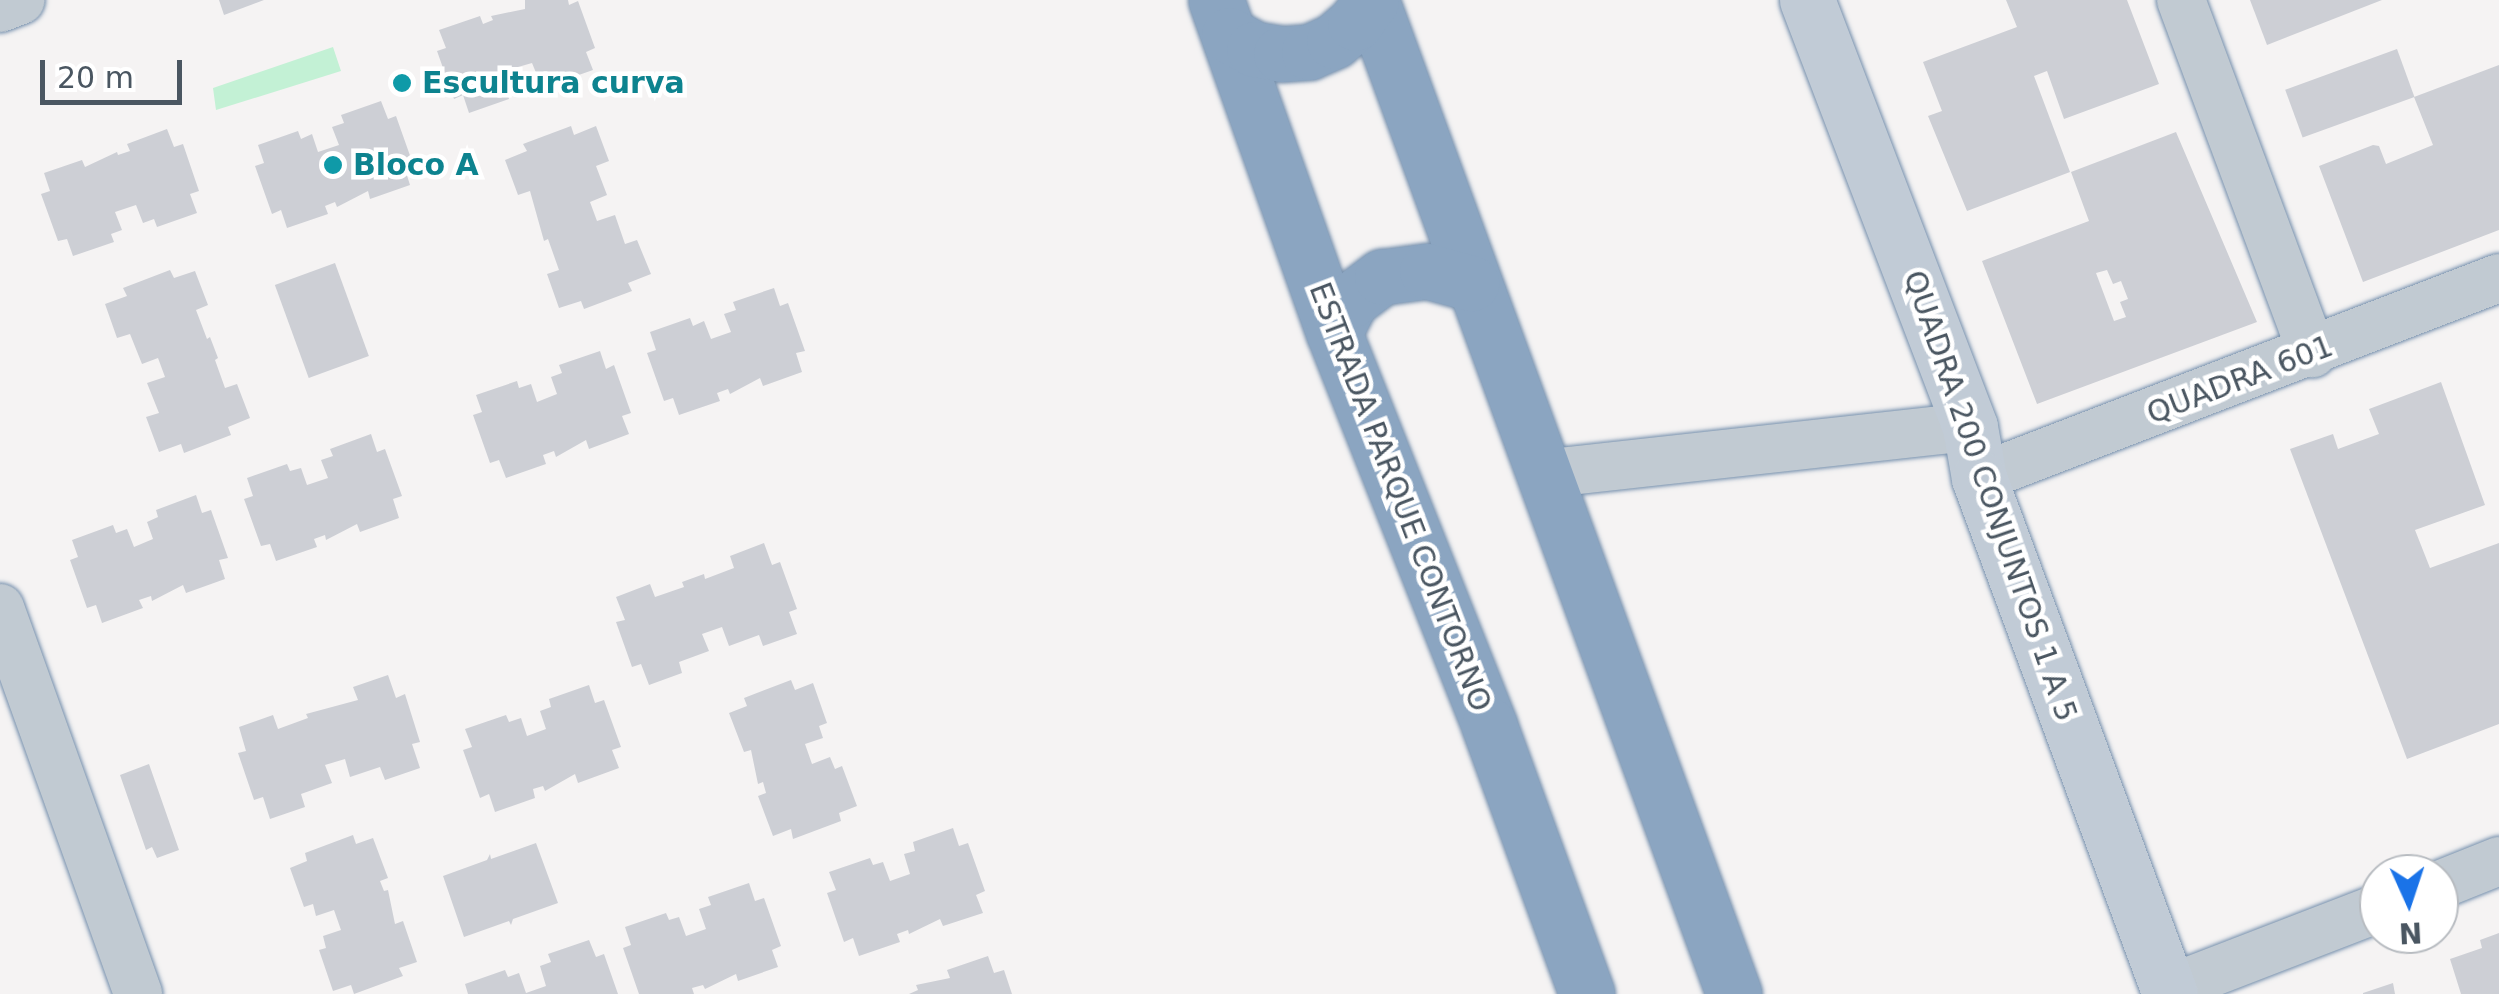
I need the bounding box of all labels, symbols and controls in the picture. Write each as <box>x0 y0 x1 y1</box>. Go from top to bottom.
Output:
scale bar <box>45 40 188 102</box>
text: 20 m <box>57 60 134 95</box>
place label: Escultura curva <box>422 65 685 101</box>
marker: Escultura curva <box>391 72 413 94</box>
place label: Bloco A <box>353 147 479 183</box>
marker: Bloco A <box>322 154 344 176</box>
street label: QUADRA 200 CONJUNTOS 1 A 5 <box>1896 266 2084 726</box>
street label: ESTRADA PARQUE CONTORNO <box>1301 277 1499 717</box>
street label: QUADRA 601 <box>2142 328 2338 432</box>
north arrow <box>2359 854 2459 954</box>
text: N <box>2398 915 2423 950</box>

